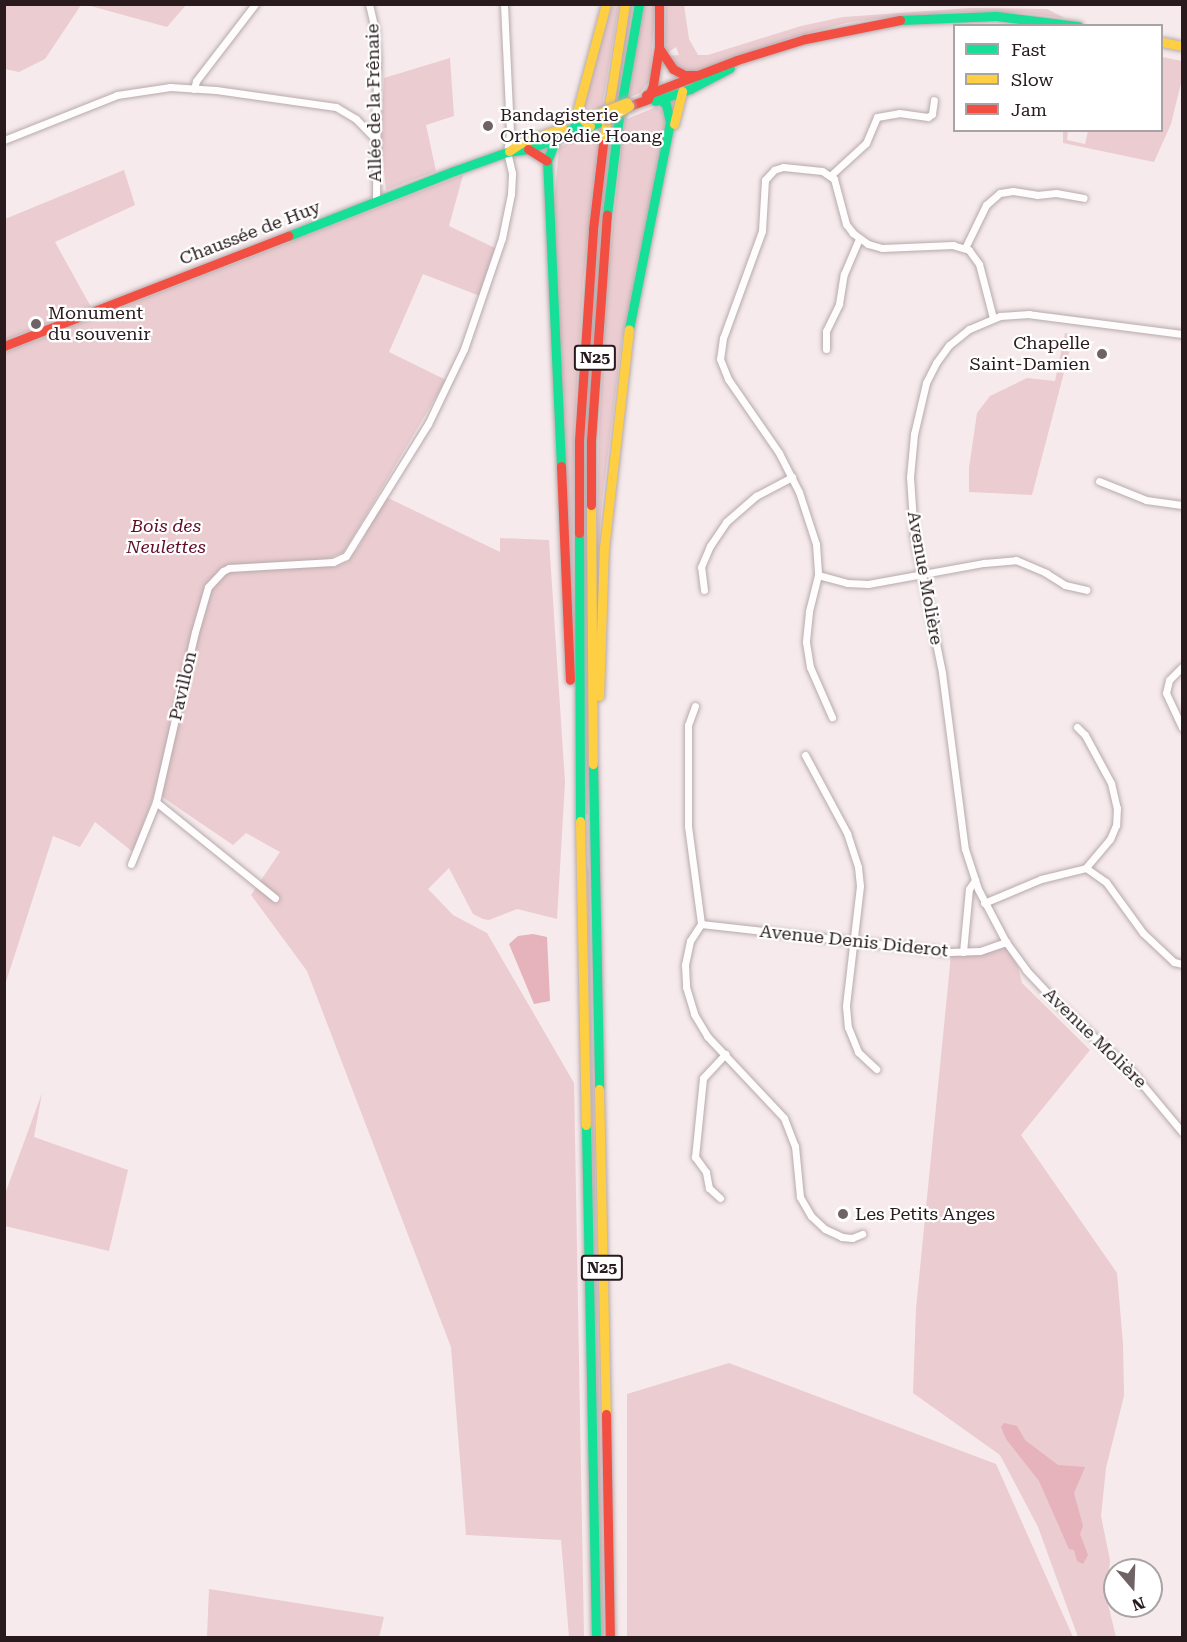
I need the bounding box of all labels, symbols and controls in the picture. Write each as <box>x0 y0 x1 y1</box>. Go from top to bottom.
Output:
street label: Allée de la Frênaie <box>362 23 386 183</box>
legend <box>953 24 1163 132</box>
text: Fast <box>1011 39 1046 60</box>
text: Slow <box>1011 69 1053 90</box>
text: Jam <box>1011 99 1047 120</box>
place label: Bandagisterie Orthopédie Hoang <box>500 105 662 148</box>
marker: Bandagisterie Orthopédie Hoang <box>481 119 495 133</box>
street label: Chaussée de Huy <box>176 196 324 270</box>
place label: Monument du souvenir <box>48 303 151 346</box>
marker: Monument du souvenir <box>29 317 43 331</box>
place label: Chapelle Saint-Damien <box>970 333 1090 376</box>
road number: N25 <box>572 345 618 371</box>
marker: Chapelle Saint-Damien <box>1095 347 1109 361</box>
street label: Avenue Molière <box>903 509 947 647</box>
park label: Bois des Neulettes <box>126 516 206 558</box>
street label: Pavillon <box>165 649 201 723</box>
street label: Avenue Denis Diderot <box>759 920 949 962</box>
street label: Avenue Molière <box>1039 983 1151 1093</box>
place label: Les Petits Anges <box>855 1203 995 1225</box>
marker: Les Petits Anges <box>836 1207 850 1221</box>
road number: N25 <box>580 1255 624 1281</box>
north arrow <box>1103 1558 1163 1618</box>
text: N <box>1129 1593 1147 1615</box>

